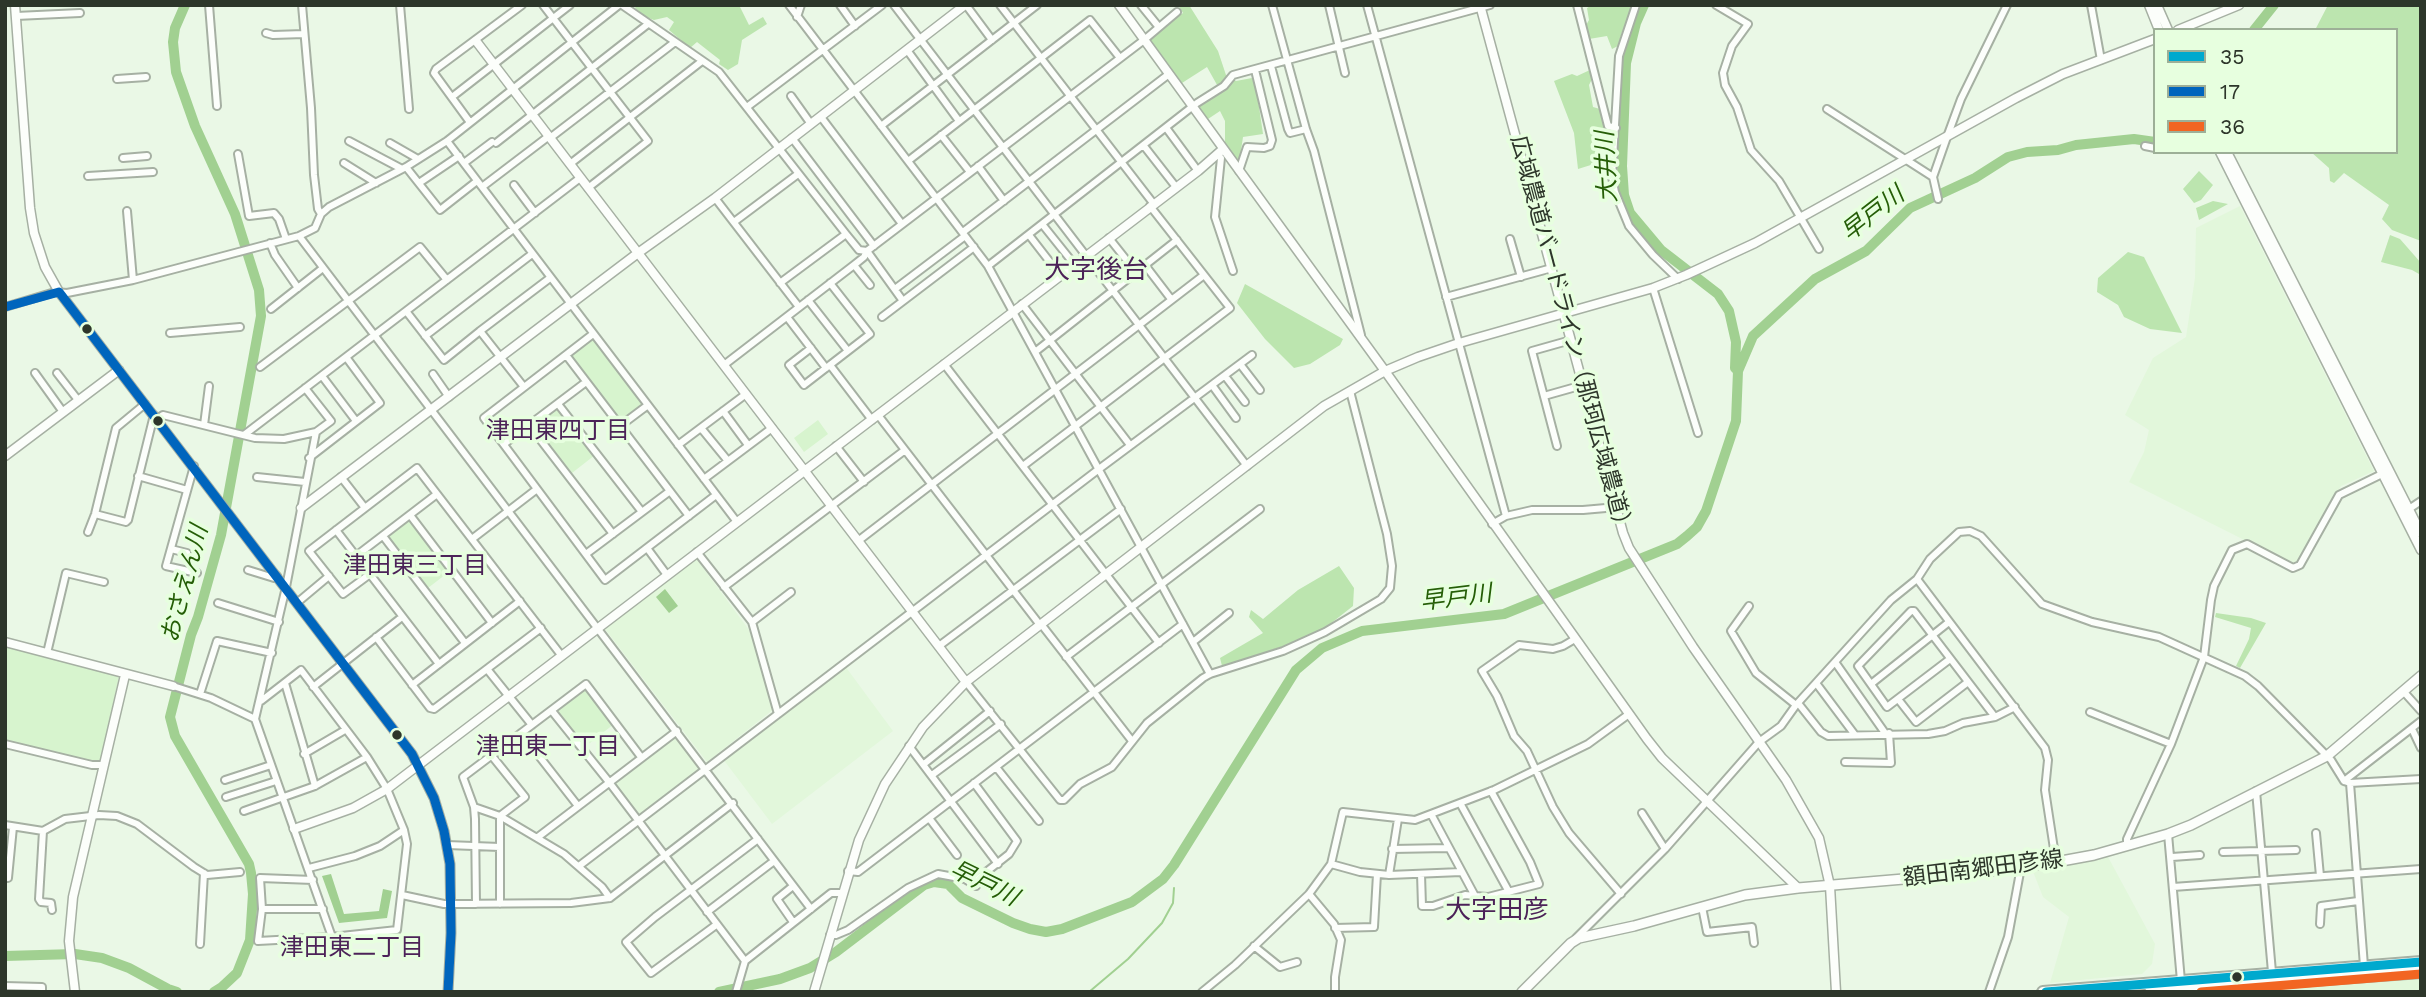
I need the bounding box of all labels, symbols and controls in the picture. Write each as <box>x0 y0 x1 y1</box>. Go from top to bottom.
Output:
legend <box>2153 28 2398 154</box>
text: 35 <box>2220 44 2244 69</box>
text: 17 <box>2220 79 2240 104</box>
text: 36 <box>2220 114 2245 139</box>
water label: 大井川 <box>1591 130 1623 204</box>
street label: 広域農道バードライン（那珂広域農道） <box>1504 132 1638 540</box>
water label: 早戸川 <box>1836 180 1910 248</box>
district label: 大字後台 <box>1044 254 1148 286</box>
unlabelled marker <box>80 322 94 336</box>
unlabelled marker <box>151 414 165 428</box>
district label: 津田東四丁目 <box>486 417 630 445</box>
water label: おさえん川 <box>156 522 214 646</box>
district label: 津田東三丁目 <box>343 552 487 580</box>
water label: 早戸川 <box>1419 579 1493 617</box>
unlabelled marker <box>390 728 404 742</box>
district label: 津田東一丁目 <box>476 733 620 761</box>
street label: 額田南郷田彦線 <box>1901 845 2065 893</box>
water label: 早戸川 <box>945 855 1023 913</box>
district label: 大字田彦 <box>1445 894 1549 926</box>
district label: 津田東二丁目 <box>280 934 424 962</box>
unlabelled marker <box>2230 970 2244 984</box>

